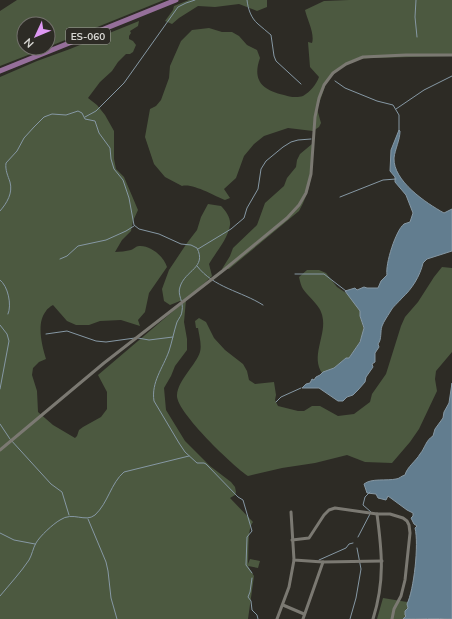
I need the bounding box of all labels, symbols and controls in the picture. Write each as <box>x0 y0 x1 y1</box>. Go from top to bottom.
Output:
north arrow <box>16 16 56 56</box>
road number: ES-060 <box>66 28 110 44</box>
text: N <box>21 35 37 51</box>

